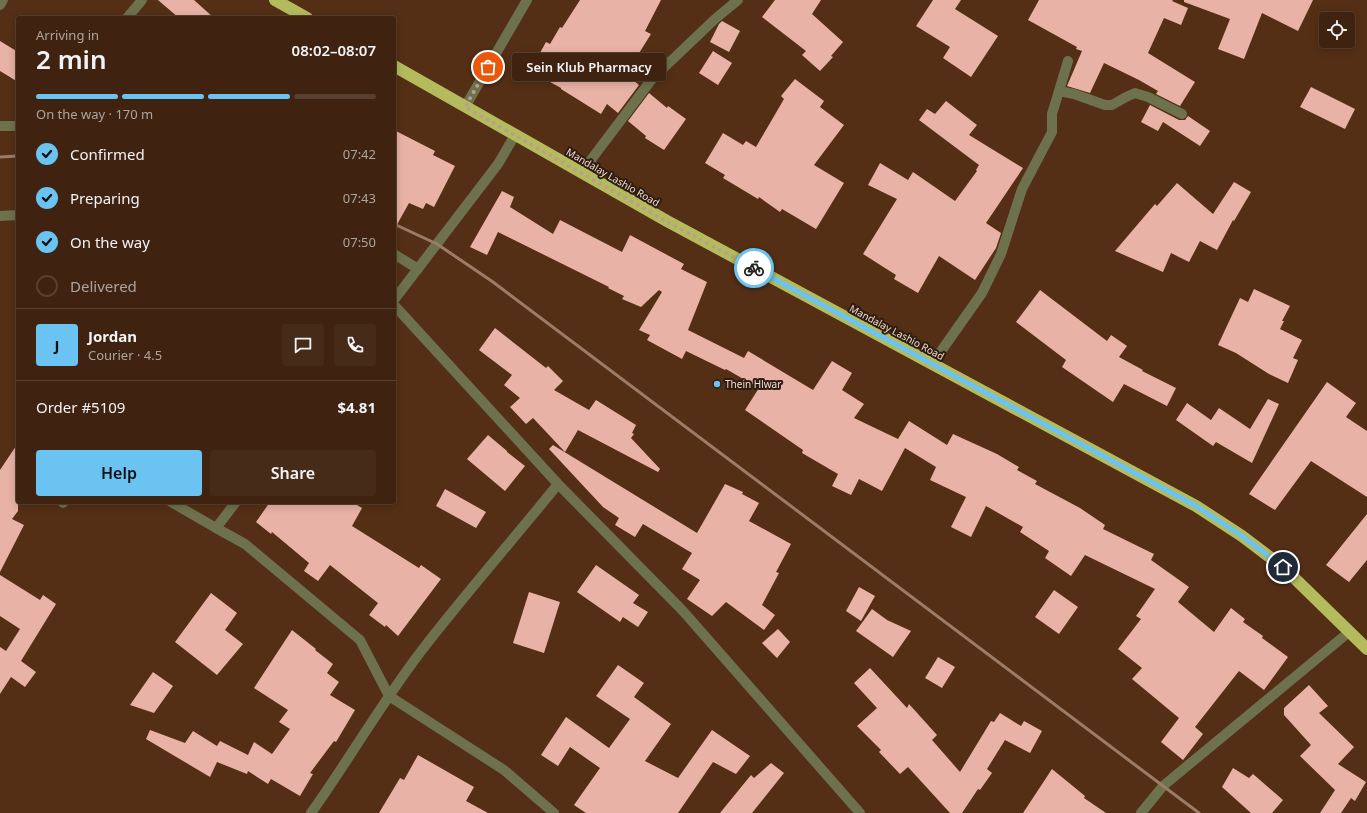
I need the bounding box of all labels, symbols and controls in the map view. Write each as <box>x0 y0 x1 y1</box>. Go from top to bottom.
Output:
map controls <box>1319 12 1355 48</box>
button: locate <box>1319 12 1355 48</box>
text: Arriving in <box>36 26 99 44</box>
text: 08:02–08:07 <box>292 40 376 60</box>
text: 2 min <box>36 41 107 77</box>
pin <box>471 50 505 84</box>
callout: Sein Klub Pharmacy <box>512 53 666 81</box>
icon: bag <box>477 56 499 78</box>
text: Sein Klub Pharmacy <box>526 58 652 76</box>
text: On the way · 170 m <box>36 105 153 123</box>
icon: check <box>36 143 58 165</box>
text: Confirmed <box>70 144 145 164</box>
text: 07:42 <box>343 145 376 163</box>
street label: Mandalay Lashio Road <box>564 145 662 209</box>
icon: check <box>36 187 58 209</box>
text: Preparing <box>70 188 140 208</box>
text: 07:43 <box>343 189 376 207</box>
icon: check <box>36 231 58 253</box>
text: On the way <box>70 232 150 252</box>
text: 07:50 <box>343 233 376 251</box>
courier <box>734 248 774 288</box>
icon: bike <box>743 257 765 279</box>
text: Delivered <box>70 276 137 296</box>
street label: Mandalay Lashio Road <box>847 301 947 363</box>
button: chat <box>282 324 324 366</box>
button: phone <box>334 324 376 366</box>
text: Jordan <box>88 326 137 346</box>
text: J <box>55 335 59 355</box>
text: Courier · 4.5 <box>88 346 162 364</box>
place label: Thein Hlwar <box>725 377 781 391</box>
marker: Thein Hlwar <box>712 379 722 389</box>
text: Order #5109 <box>36 397 125 417</box>
text: $4.81 <box>337 397 376 417</box>
button: Help <box>36 450 202 496</box>
button: Share <box>210 450 376 496</box>
pin <box>1266 550 1300 584</box>
icon: home <box>1272 556 1294 578</box>

